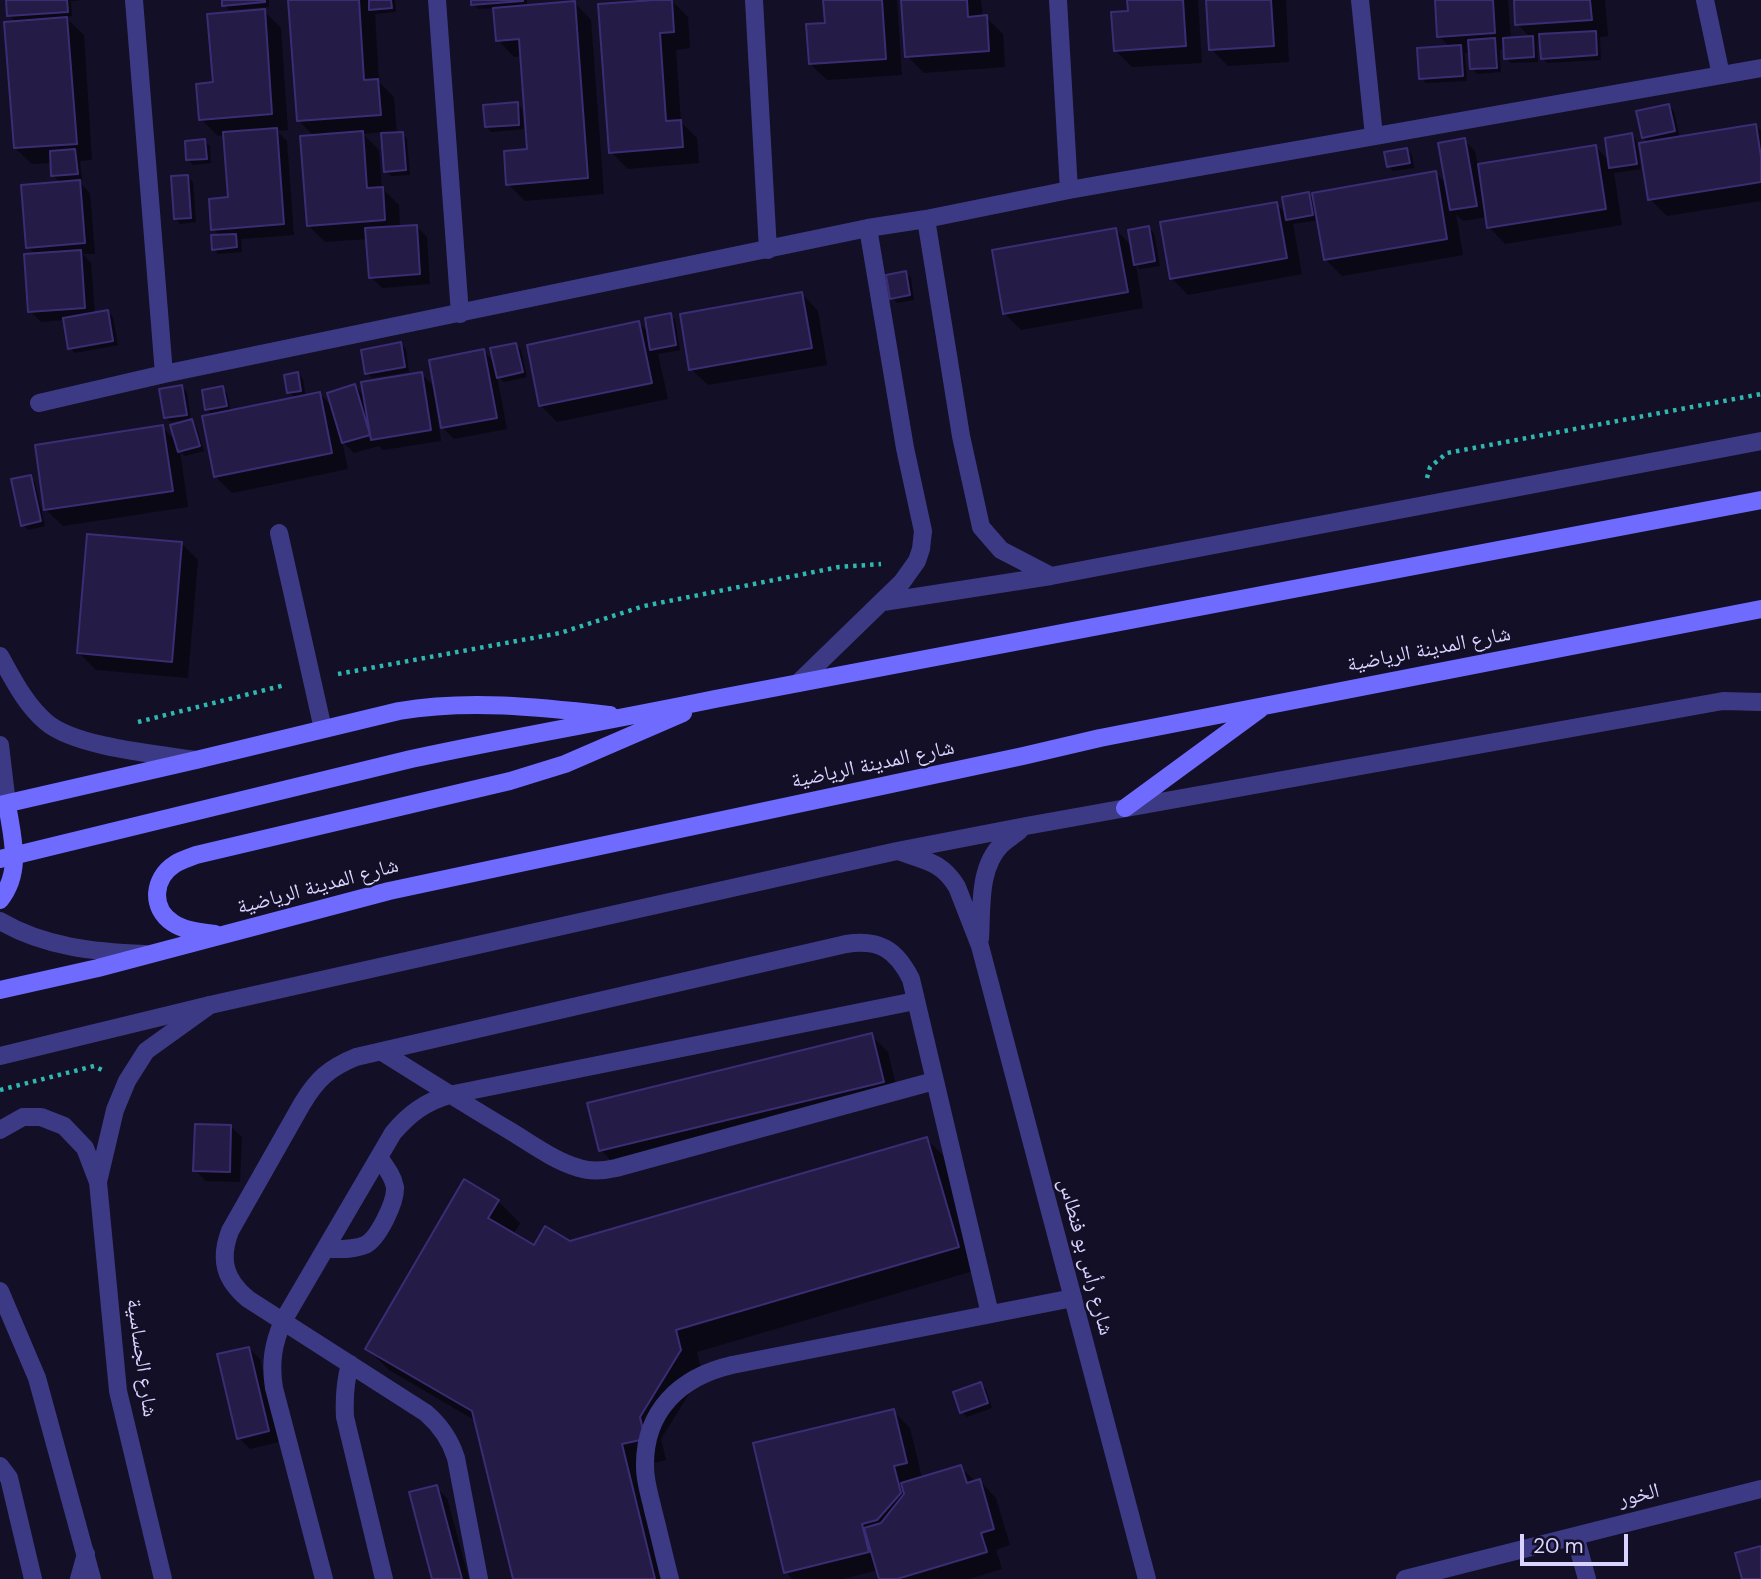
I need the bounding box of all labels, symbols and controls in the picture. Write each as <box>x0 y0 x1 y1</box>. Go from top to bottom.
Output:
street label: شارع المدينة الرياضية <box>1345 622 1513 678</box>
street label: شارع المدينة الرياضية <box>789 735 957 795</box>
street label: شارع المدينة الرياضية <box>235 853 401 921</box>
street label: شارع رأس بو فنطاس <box>1052 1176 1118 1338</box>
street label: شارع الجساسية <box>120 1297 162 1419</box>
street label: الخور <box>1616 1479 1662 1513</box>
scale bar <box>1523 1520 1632 1564</box>
text: 20 m <box>1533 1532 1584 1560</box>

